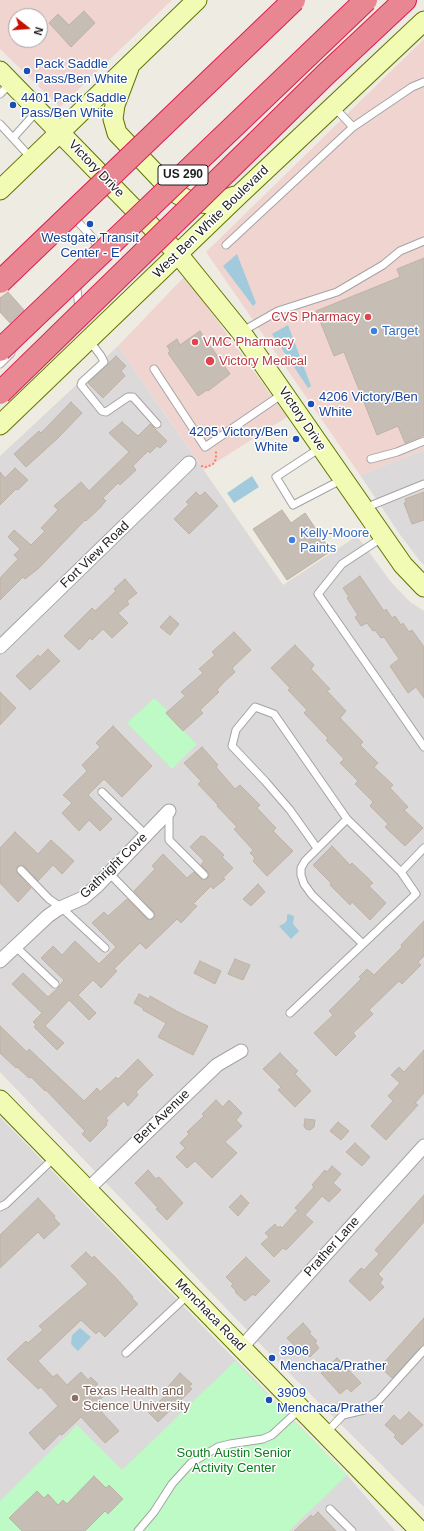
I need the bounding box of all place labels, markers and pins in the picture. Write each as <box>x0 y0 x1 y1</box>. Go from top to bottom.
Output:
place label: Pack Saddle Pass/Ben White <box>35 56 127 87</box>
marker: Pack Saddle Pass/Ben White <box>22 66 32 76</box>
place label: 4401 Pack Saddle Pass/Ben White <box>21 90 127 121</box>
marker: 4401 Pack Saddle Pass/Ben White <box>8 100 18 110</box>
marker: Westgate Transit Center - E <box>85 219 95 229</box>
place label: Westgate Transit Center - E <box>41 230 139 261</box>
place label: CVS Pharmacy <box>271 309 360 325</box>
marker: CVS Pharmacy <box>363 312 373 322</box>
place label: Target <box>382 323 418 339</box>
marker: Target <box>369 326 379 336</box>
place label: VMC Pharmacy <box>203 334 294 350</box>
marker: VMC Pharmacy <box>190 337 200 347</box>
place label: Victory Medical <box>219 353 307 369</box>
marker: Victory Medical <box>204 355 216 367</box>
place label: 4206 Victory/Ben White <box>319 389 418 420</box>
marker: 4206 Victory/Ben White <box>306 399 316 409</box>
place label: 4205 Victory/Ben White <box>189 424 288 455</box>
marker: 4205 Victory/Ben White <box>291 434 301 444</box>
place label: Kelly-Moore Paints <box>300 525 369 556</box>
marker: Kelly-Moore Paints <box>287 535 297 545</box>
place label: 3906 Menchaca/Prather <box>280 1343 386 1374</box>
marker: 3906 Menchaca/Prather <box>267 1353 277 1363</box>
place label: Texas Health and Science University <box>83 1383 190 1414</box>
place label: 3909 Menchaca/Prather <box>277 1385 383 1416</box>
marker: Texas Health and Science University <box>70 1393 80 1403</box>
marker: 3909 Menchaca/Prather <box>264 1395 274 1405</box>

